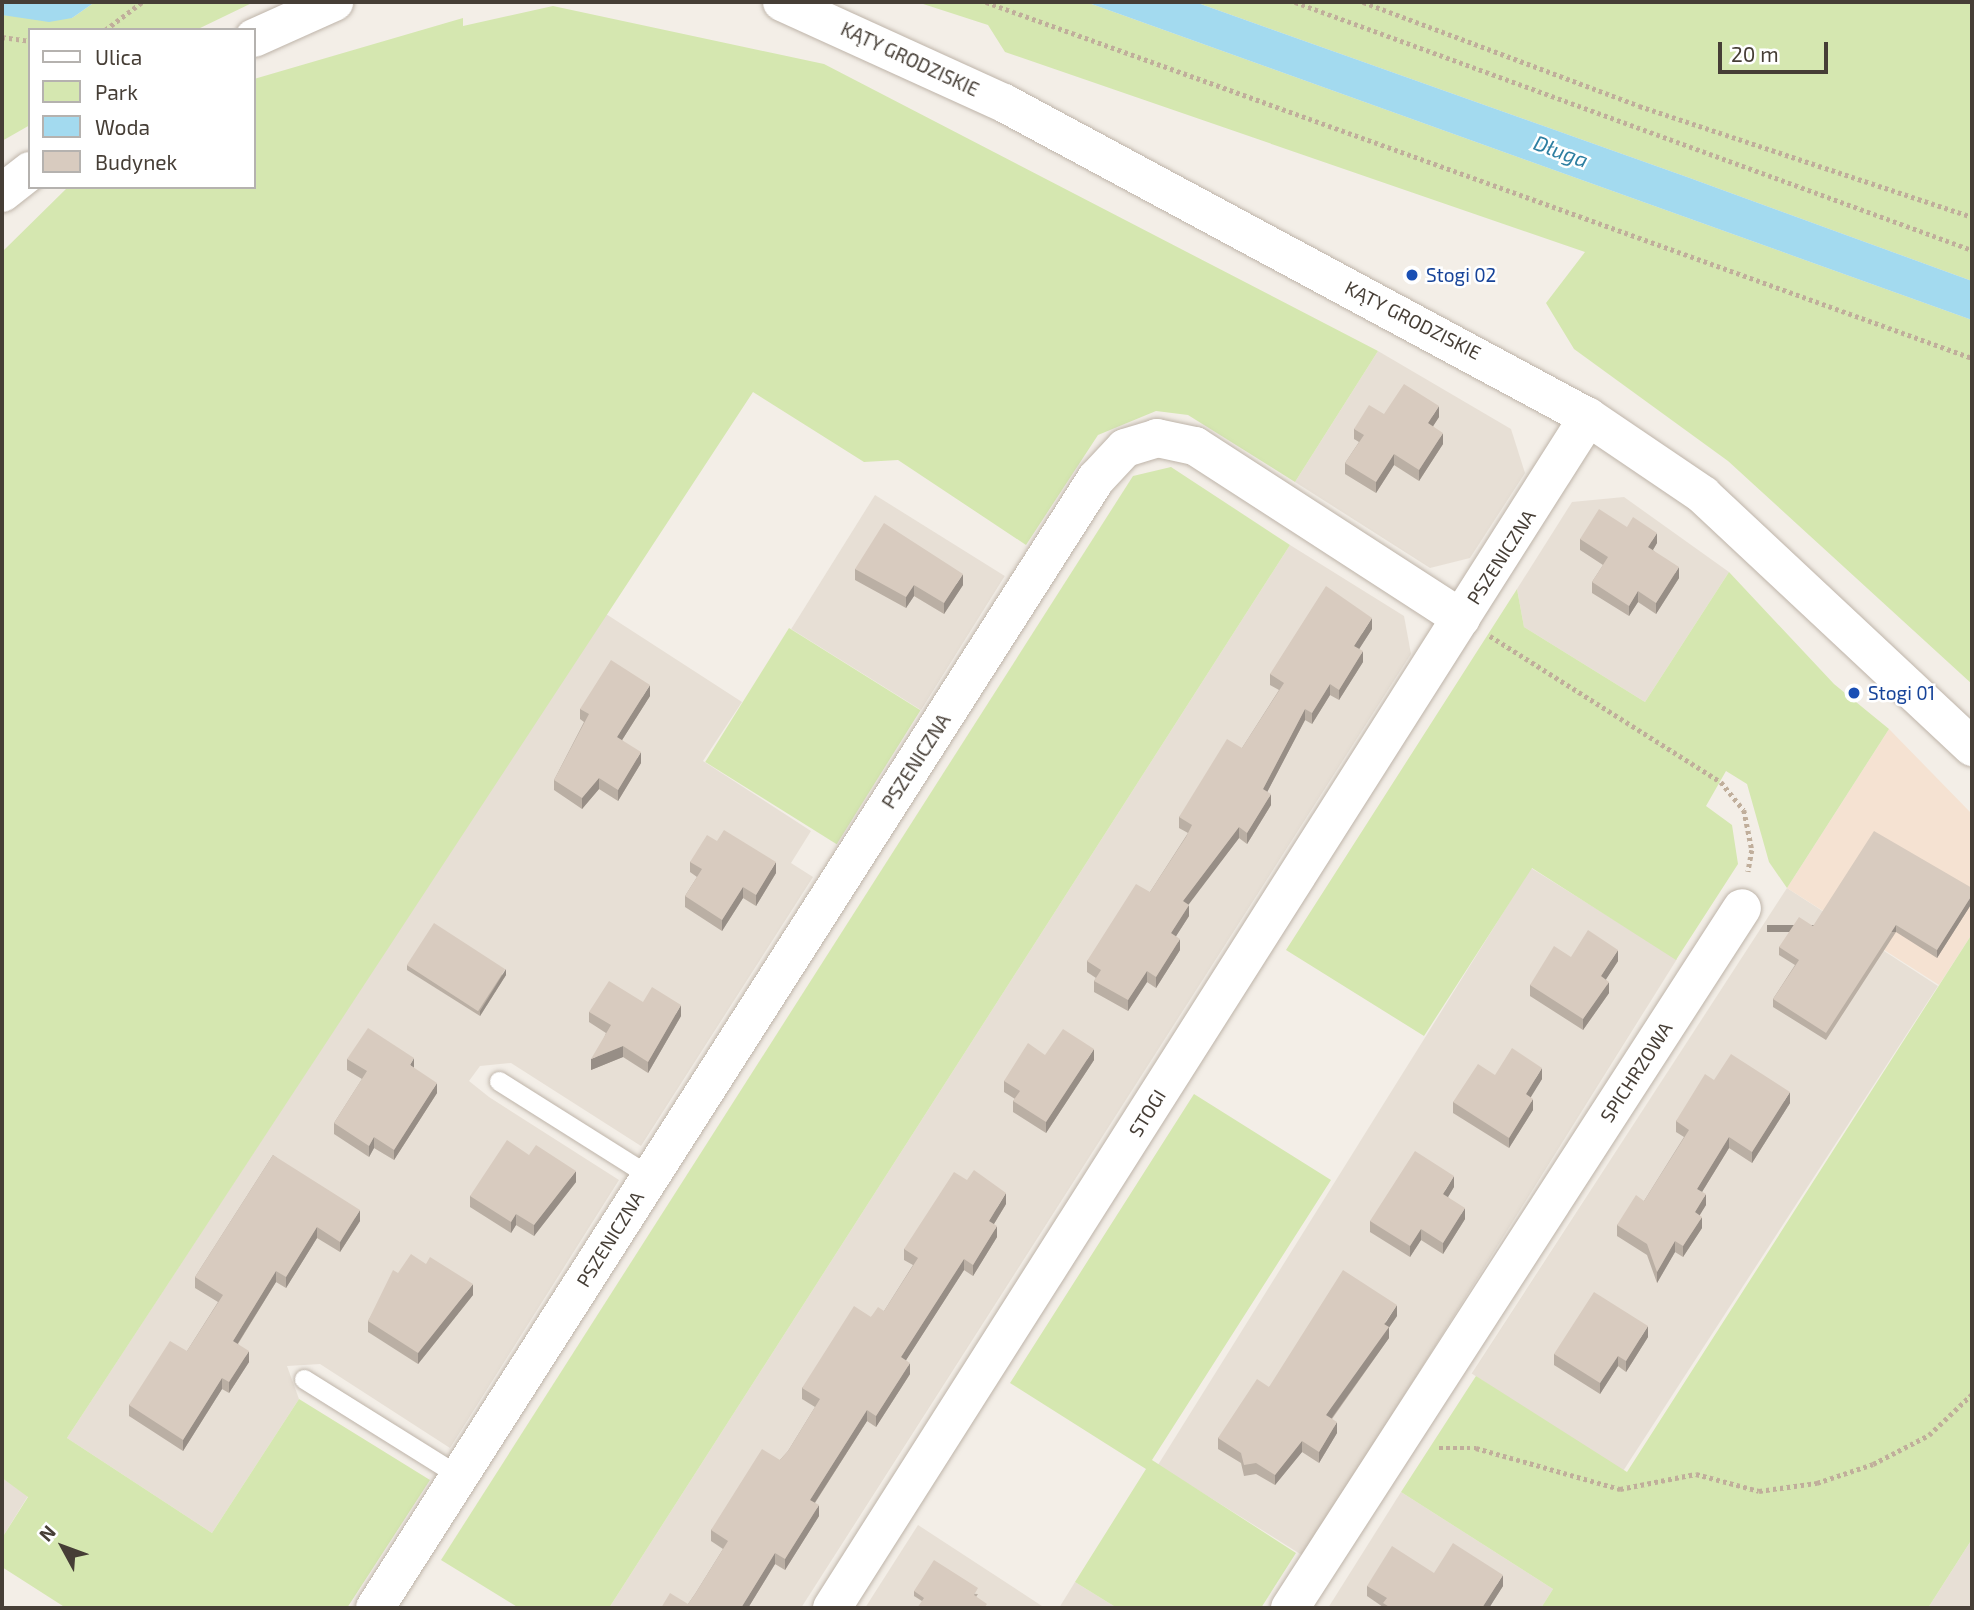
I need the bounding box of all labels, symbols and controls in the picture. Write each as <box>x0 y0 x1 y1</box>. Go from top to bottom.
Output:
street label: KĄTY GRODZISKIE <box>837 17 983 101</box>
legend <box>28 28 256 189</box>
scale bar <box>1722 28 1832 72</box>
text: 20 m <box>1731 41 1779 66</box>
text: Ulica <box>95 44 142 69</box>
text: Park <box>95 79 138 104</box>
text: Woda <box>95 114 150 139</box>
water label: Długa <box>1530 130 1592 172</box>
text: Budynek <box>95 149 177 174</box>
place label: Stogi 02 <box>1426 264 1496 286</box>
marker: Stogi 02 <box>1404 267 1420 283</box>
street label: KĄTY GRODZISKIE <box>1341 276 1485 364</box>
street label: PSZENICZNA <box>1462 505 1540 609</box>
place label: Stogi 01 <box>1868 682 1935 704</box>
marker: Stogi 01 <box>1846 685 1862 701</box>
street label: PSZENICZNA <box>877 709 955 813</box>
street label: SPICHRZOWA <box>1595 1018 1677 1126</box>
street label: STOGI <box>1124 1085 1170 1141</box>
street label: PSZENICZNA <box>572 1187 648 1291</box>
north arrow <box>28 1512 98 1582</box>
text: N <box>34 1520 60 1546</box>

